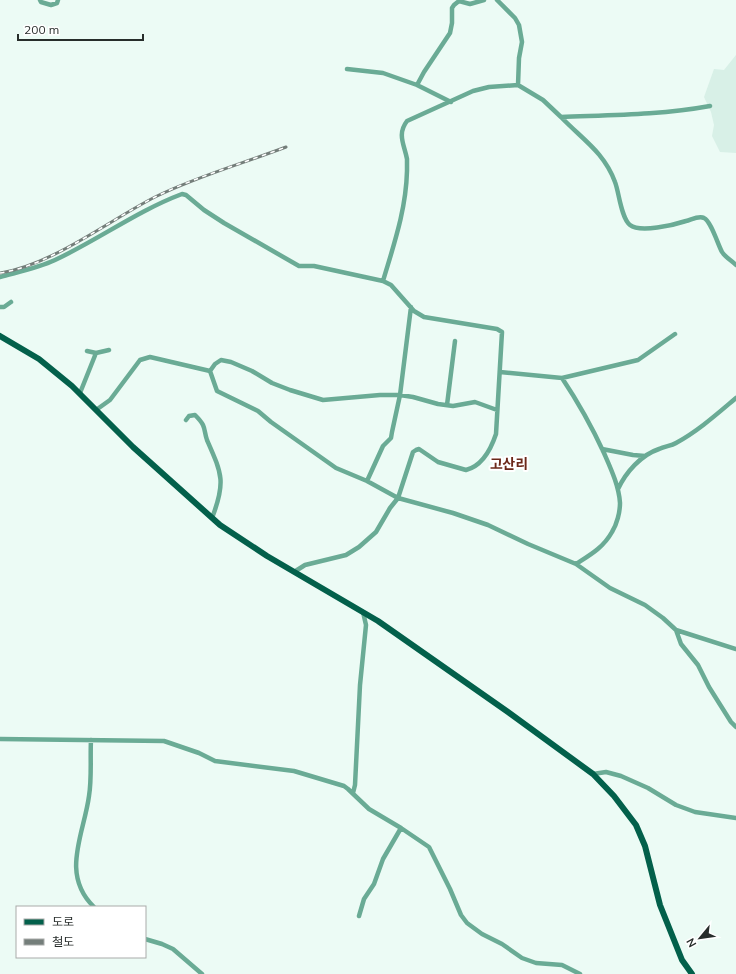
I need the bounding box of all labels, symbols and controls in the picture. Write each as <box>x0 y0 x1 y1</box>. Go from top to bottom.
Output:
scale bar <box>18 16 143 42</box>
text: 200 m <box>24 22 59 37</box>
district label: 고산리 <box>490 455 528 473</box>
legend <box>16 906 146 958</box>
text: 도로 <box>52 914 74 929</box>
north arrow <box>680 918 720 958</box>
text: 철도 <box>52 934 74 949</box>
text: N <box>683 936 699 950</box>

